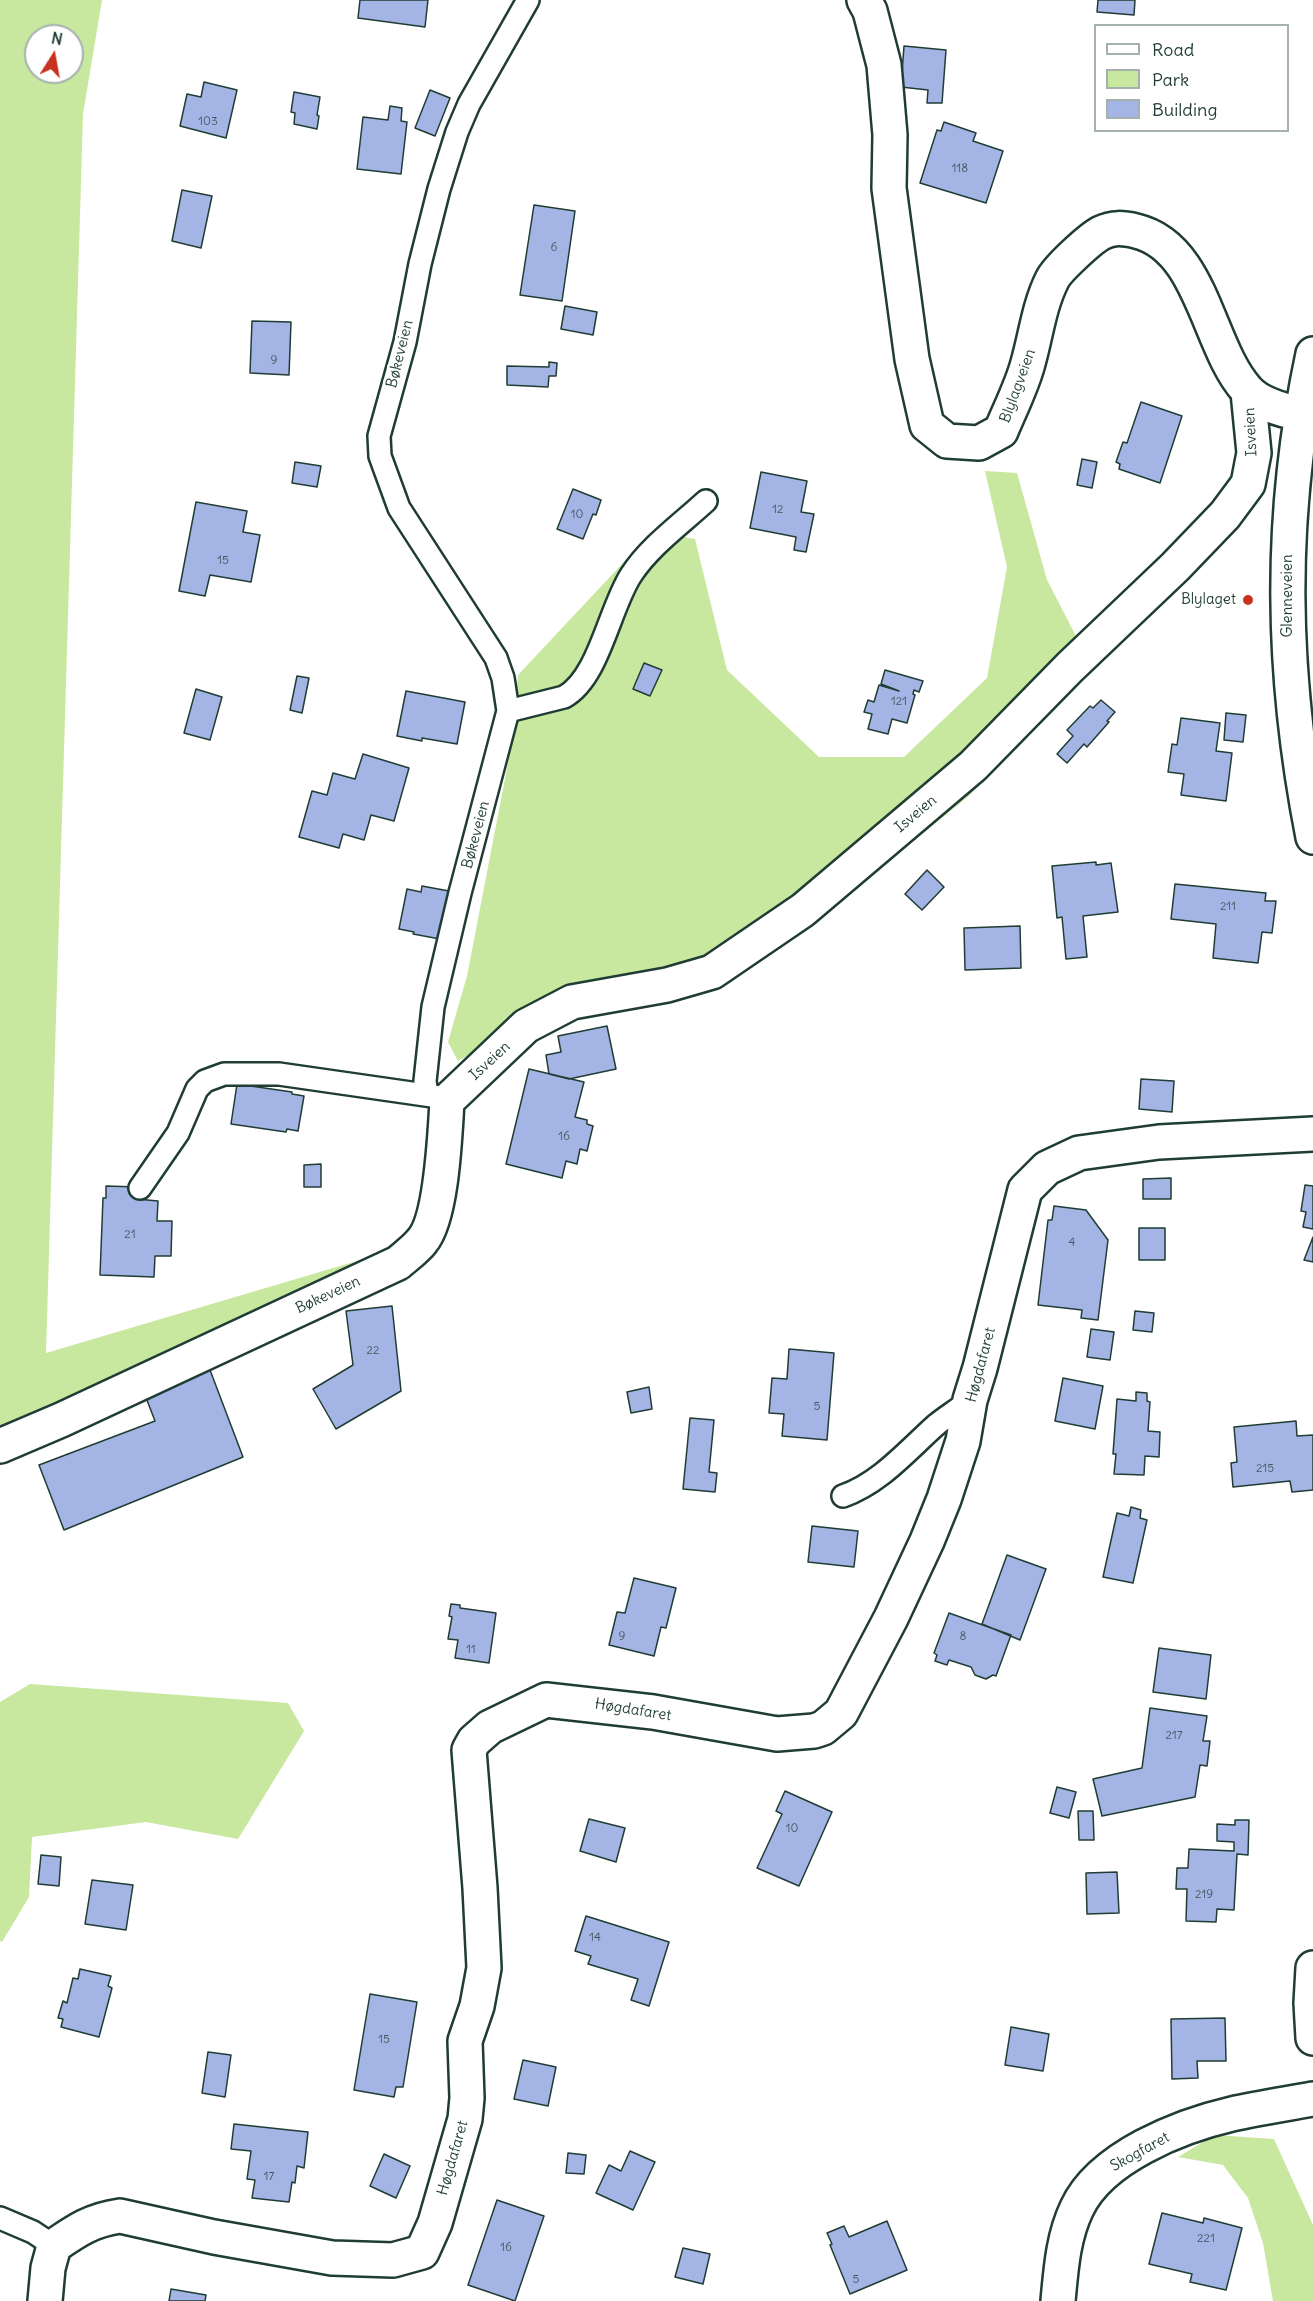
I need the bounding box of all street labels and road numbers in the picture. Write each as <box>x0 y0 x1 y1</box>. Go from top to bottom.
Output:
street label: Bøkeveien <box>383 318 417 390</box>
street label: Blylagveien <box>996 347 1040 425</box>
street label: Isveien <box>1241 407 1261 457</box>
street label: Glenneveien <box>1279 554 1297 638</box>
street label: Isveien <box>892 791 940 837</box>
street label: Bøkeveien <box>458 799 494 871</box>
street label: Isveien <box>466 1038 514 1084</box>
street label: Bøkeveien <box>293 1272 363 1318</box>
street label: Høgdafaret <box>962 1325 1000 1405</box>
street label: Høgdafaret <box>594 1695 672 1725</box>
street label: Høgdafaret <box>434 2118 472 2198</box>
street label: Skogfaret <box>1107 2128 1173 2176</box>

